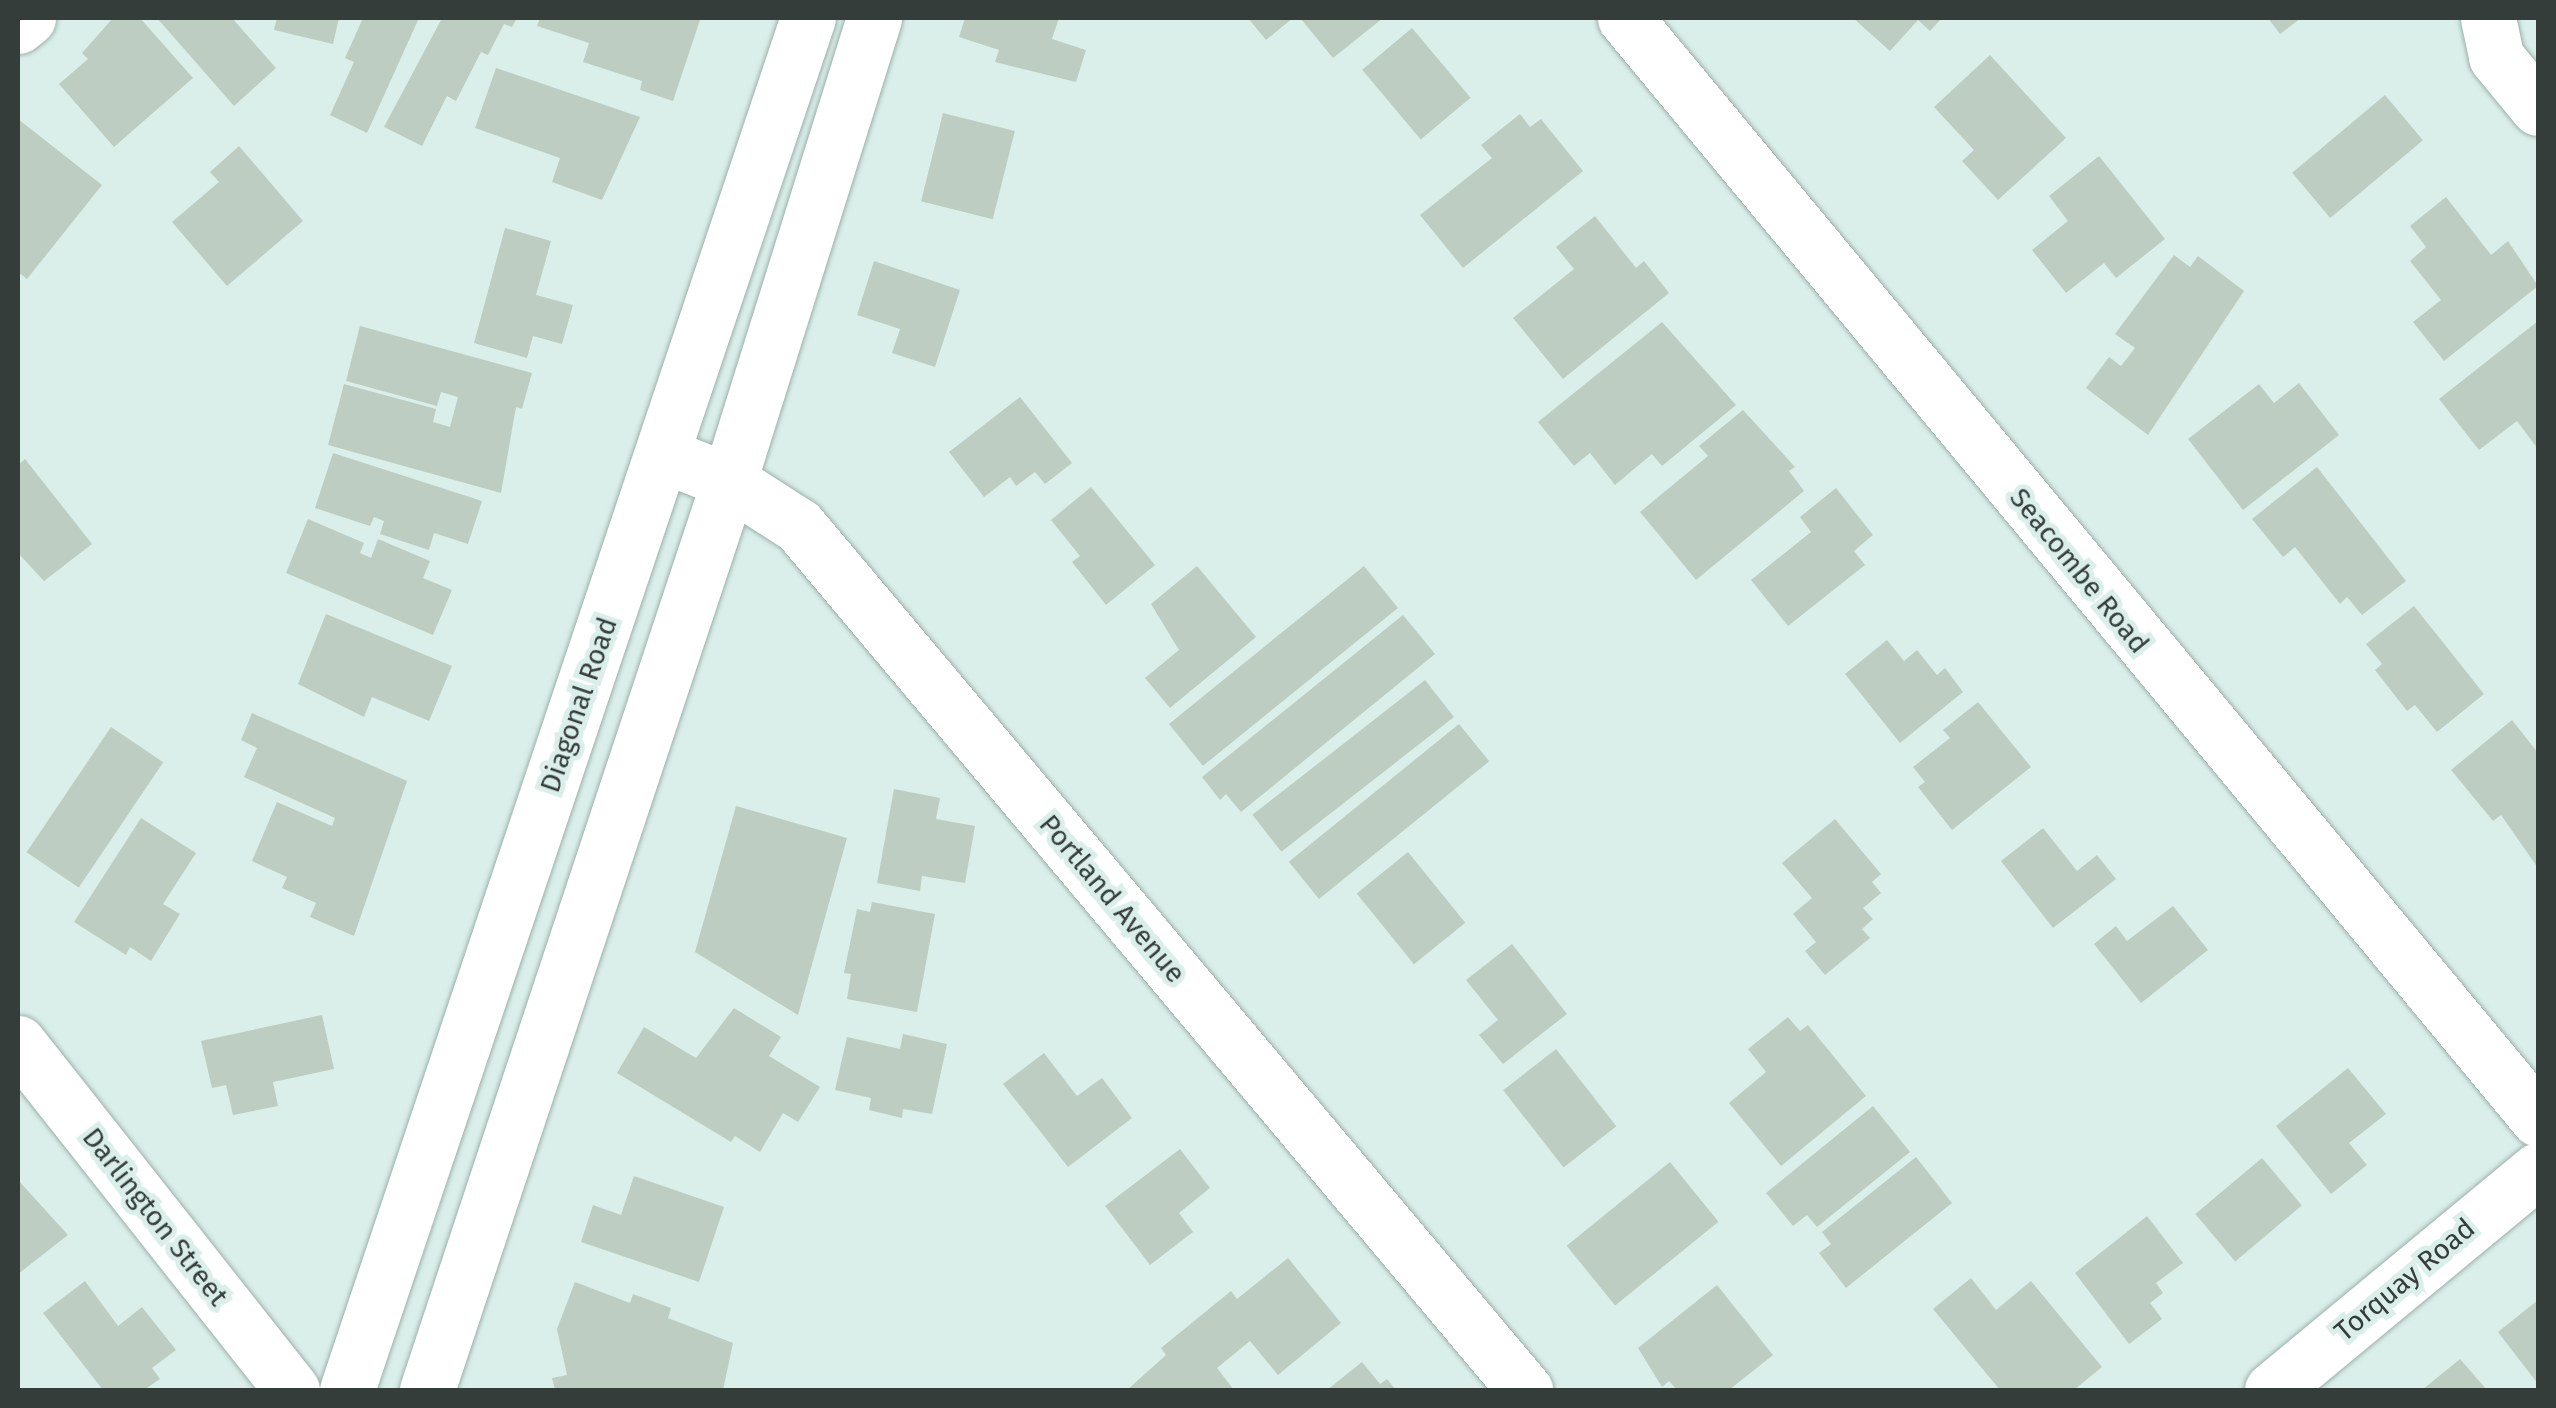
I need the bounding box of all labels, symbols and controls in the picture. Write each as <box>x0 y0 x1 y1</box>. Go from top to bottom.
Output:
street label: Seacombe Road <box>2002 482 2156 660</box>
street label: Diagonal Road <box>533 613 625 797</box>
street label: Portland Avenue <box>1032 808 1192 990</box>
street label: Darlington Street <box>75 1121 235 1313</box>
street label: Torquay Road <box>2328 1212 2482 1348</box>

